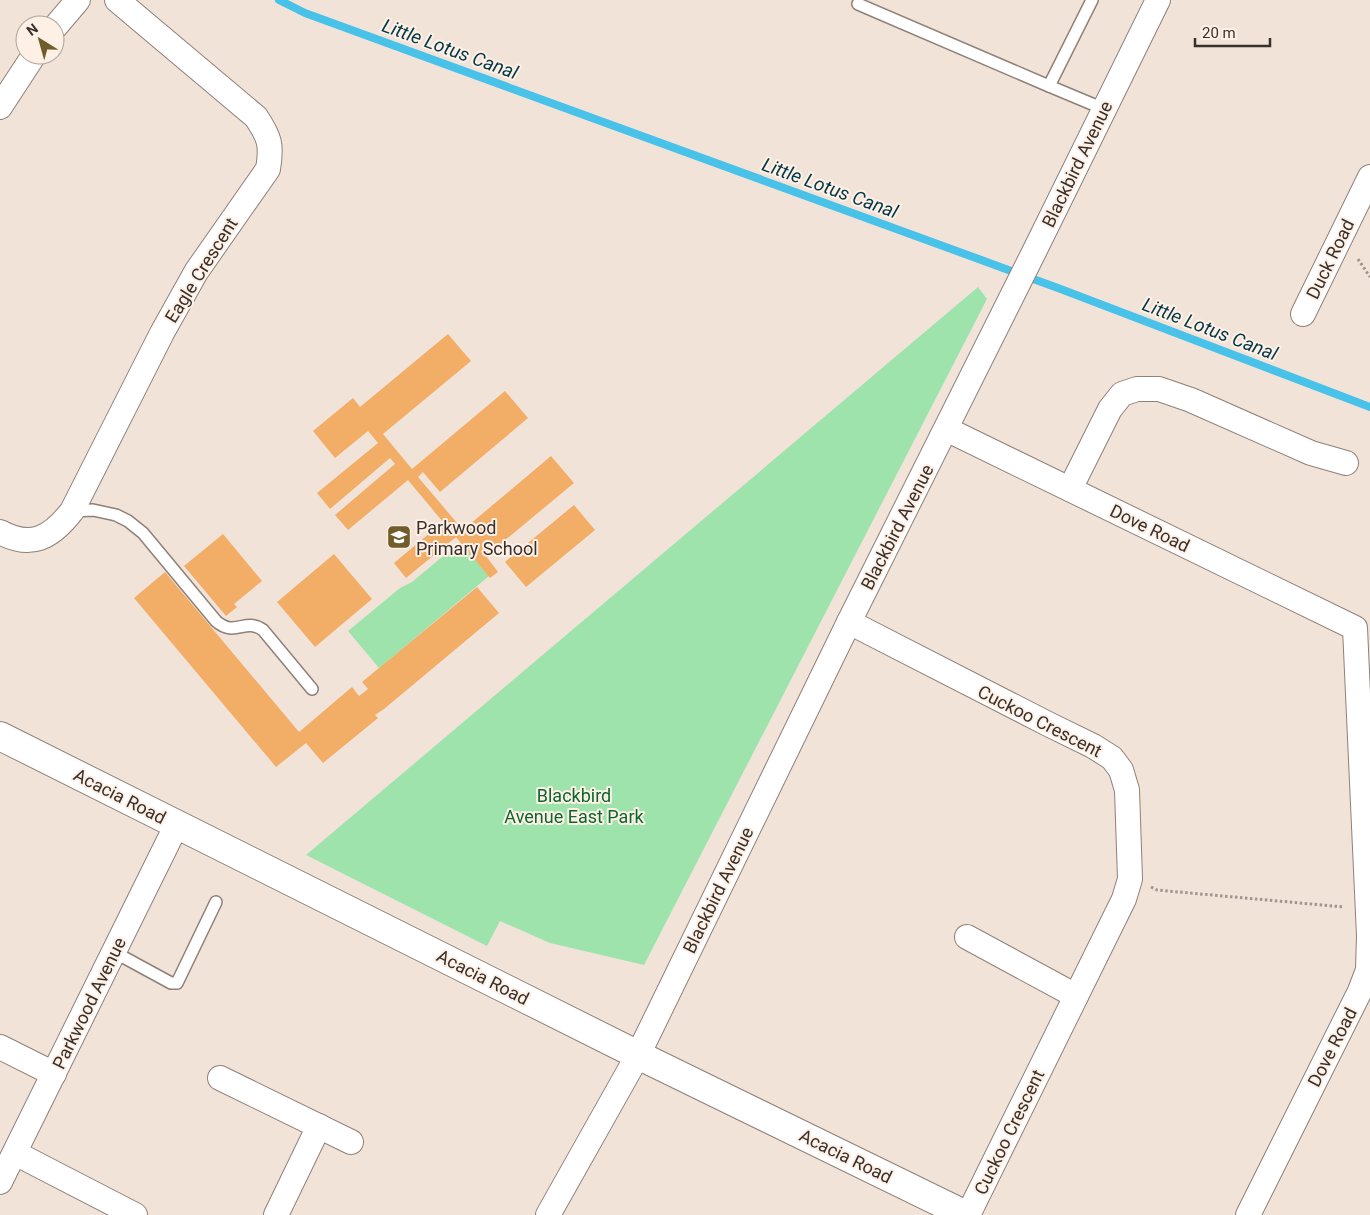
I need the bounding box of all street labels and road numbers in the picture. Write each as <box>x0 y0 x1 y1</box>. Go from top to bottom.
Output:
street label: Blackbird Avenue <box>1037 97 1117 231</box>
street label: Eagle Crescent <box>160 214 242 326</box>
street label: Duck Road <box>1302 216 1358 302</box>
street label: Blackbird Avenue <box>856 461 938 593</box>
street label: Dove Road <box>1107 500 1193 556</box>
street label: Cuckoo Crescent <box>974 681 1106 761</box>
street label: Acacia Road <box>71 764 169 828</box>
street label: Blackbird Avenue <box>678 823 758 957</box>
street label: Parkwood Avenue <box>48 934 130 1072</box>
street label: Acacia Road <box>434 945 532 1009</box>
street label: Dove Road <box>1303 1004 1361 1090</box>
street label: Cuckoo Crescent <box>970 1066 1048 1198</box>
street label: Acacia Road <box>796 1125 896 1187</box>

